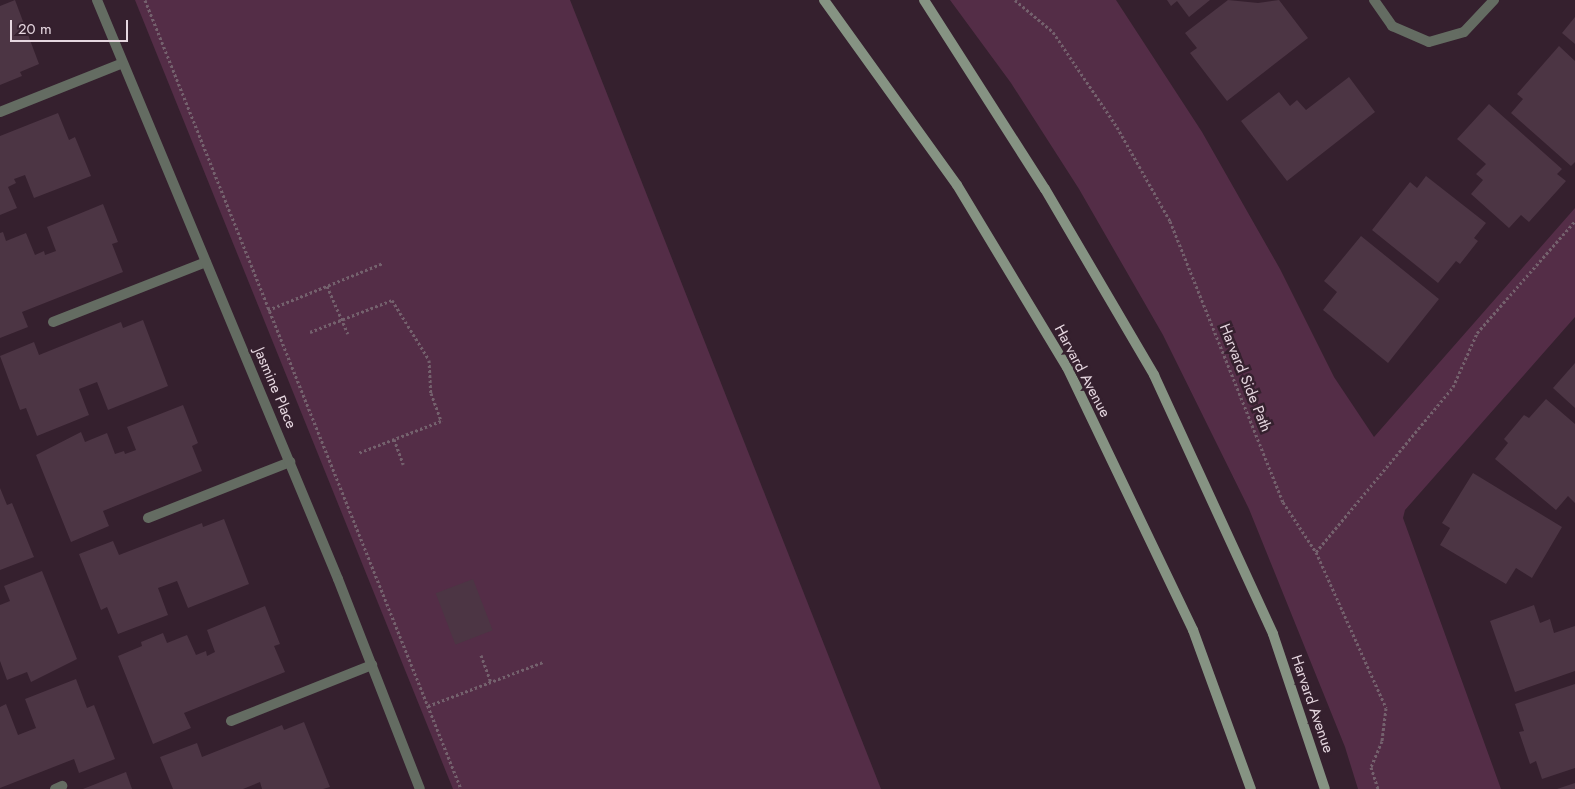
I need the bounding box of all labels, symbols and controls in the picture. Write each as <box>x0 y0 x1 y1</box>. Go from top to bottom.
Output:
scale bar <box>12 10 130 42</box>
text: 20 m <box>18 18 52 40</box>
street label: Harvard Side Path <box>1215 321 1275 435</box>
street label: Harvard Avenue <box>1050 322 1114 420</box>
street label: Jasmine Place <box>250 345 300 431</box>
street label: Harvard Avenue <box>1287 653 1337 755</box>

